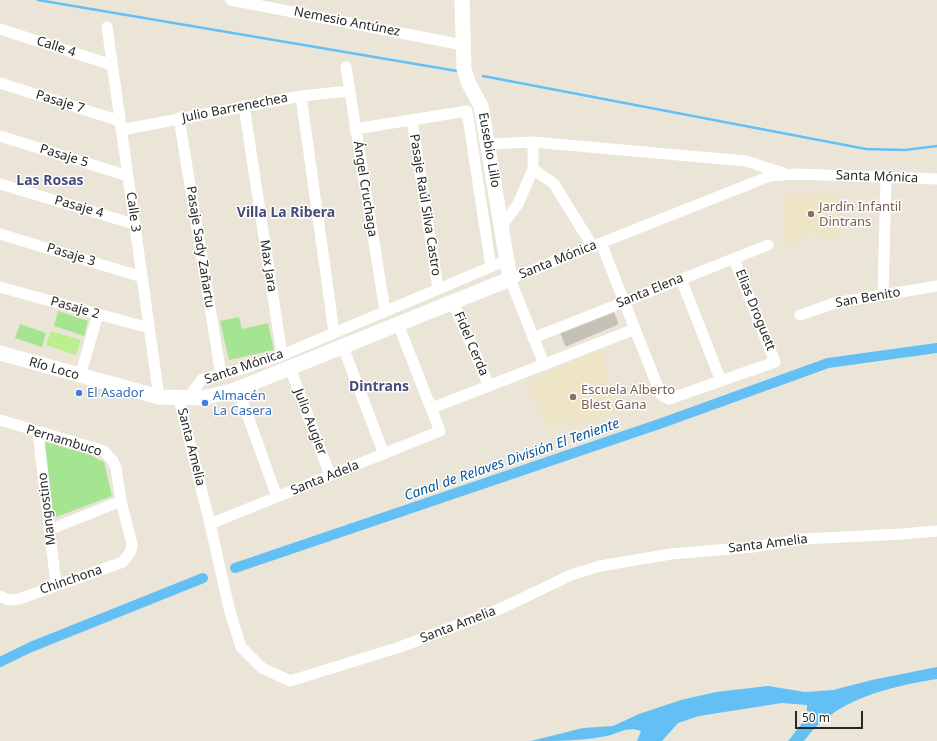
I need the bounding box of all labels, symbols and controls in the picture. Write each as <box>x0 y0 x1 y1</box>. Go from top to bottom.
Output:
street label: Nemesio Antúnez <box>293 4 401 40</box>
street label: Calle 4 <box>34 33 78 61</box>
street label: Pasaje 7 <box>34 87 86 117</box>
street label: Julio Barrenechea <box>181 90 289 126</box>
street label: Eusebio Lillo <box>475 111 503 189</box>
street label: Pasaje Raúl Silva Castro <box>406 133 444 277</box>
street label: Ángel Cruchaga <box>350 140 380 238</box>
street label: Pasaje 5 <box>38 141 90 171</box>
street label: Santa Mónica <box>836 168 918 186</box>
district label: Las Rosas <box>16 173 84 189</box>
street label: Pasaje Sady Zañartu <box>183 185 217 309</box>
street label: Calle 3 <box>122 191 144 233</box>
street label: Pasaje 4 <box>53 193 105 221</box>
place label: Jardín Infantil Dintrans <box>819 199 901 230</box>
district label: Villa La Ribera <box>237 205 335 221</box>
marker: Jardín Infantil Dintrans <box>806 209 816 219</box>
street label: Santa Mónica <box>517 237 599 283</box>
street label: Max Jara <box>256 239 280 293</box>
street label: Pasaje 3 <box>45 240 97 270</box>
street label: Elias Droguett <box>732 267 778 353</box>
street label: Santa Elena <box>614 270 686 312</box>
street label: San Benito <box>834 285 902 311</box>
street label: Pasaje 2 <box>49 294 101 322</box>
street label: Fidel Cerda <box>451 310 491 378</box>
street label: Santa Mónica <box>203 346 285 388</box>
street label: Río Loco <box>27 354 81 384</box>
district label: Dintrans <box>349 379 409 395</box>
place label: Escuela Alberto Blest Gana <box>581 382 675 413</box>
place label: El Asador <box>87 385 144 401</box>
street label: Julio Augier <box>290 387 330 457</box>
marker: El Asador <box>74 388 84 398</box>
place label: Almacén La Casera <box>213 388 272 419</box>
marker: Escuela Alberto Blest Gana <box>568 392 578 402</box>
marker: Almacén La Casera <box>200 398 210 408</box>
street label: Santa Amelia <box>174 406 208 488</box>
water label: Canal de Relaves División El Teniente <box>402 415 622 505</box>
street label: Pernambuco <box>24 422 104 460</box>
street label: Santa Adela <box>289 457 361 499</box>
street label: Mangostino <box>35 472 59 546</box>
street label: Santa Amelia <box>728 531 808 557</box>
street label: Chinchona <box>38 562 104 598</box>
street label: Santa Amelia <box>418 603 498 647</box>
scale bar <box>797 703 865 729</box>
text: 50 m <box>802 709 830 726</box>

